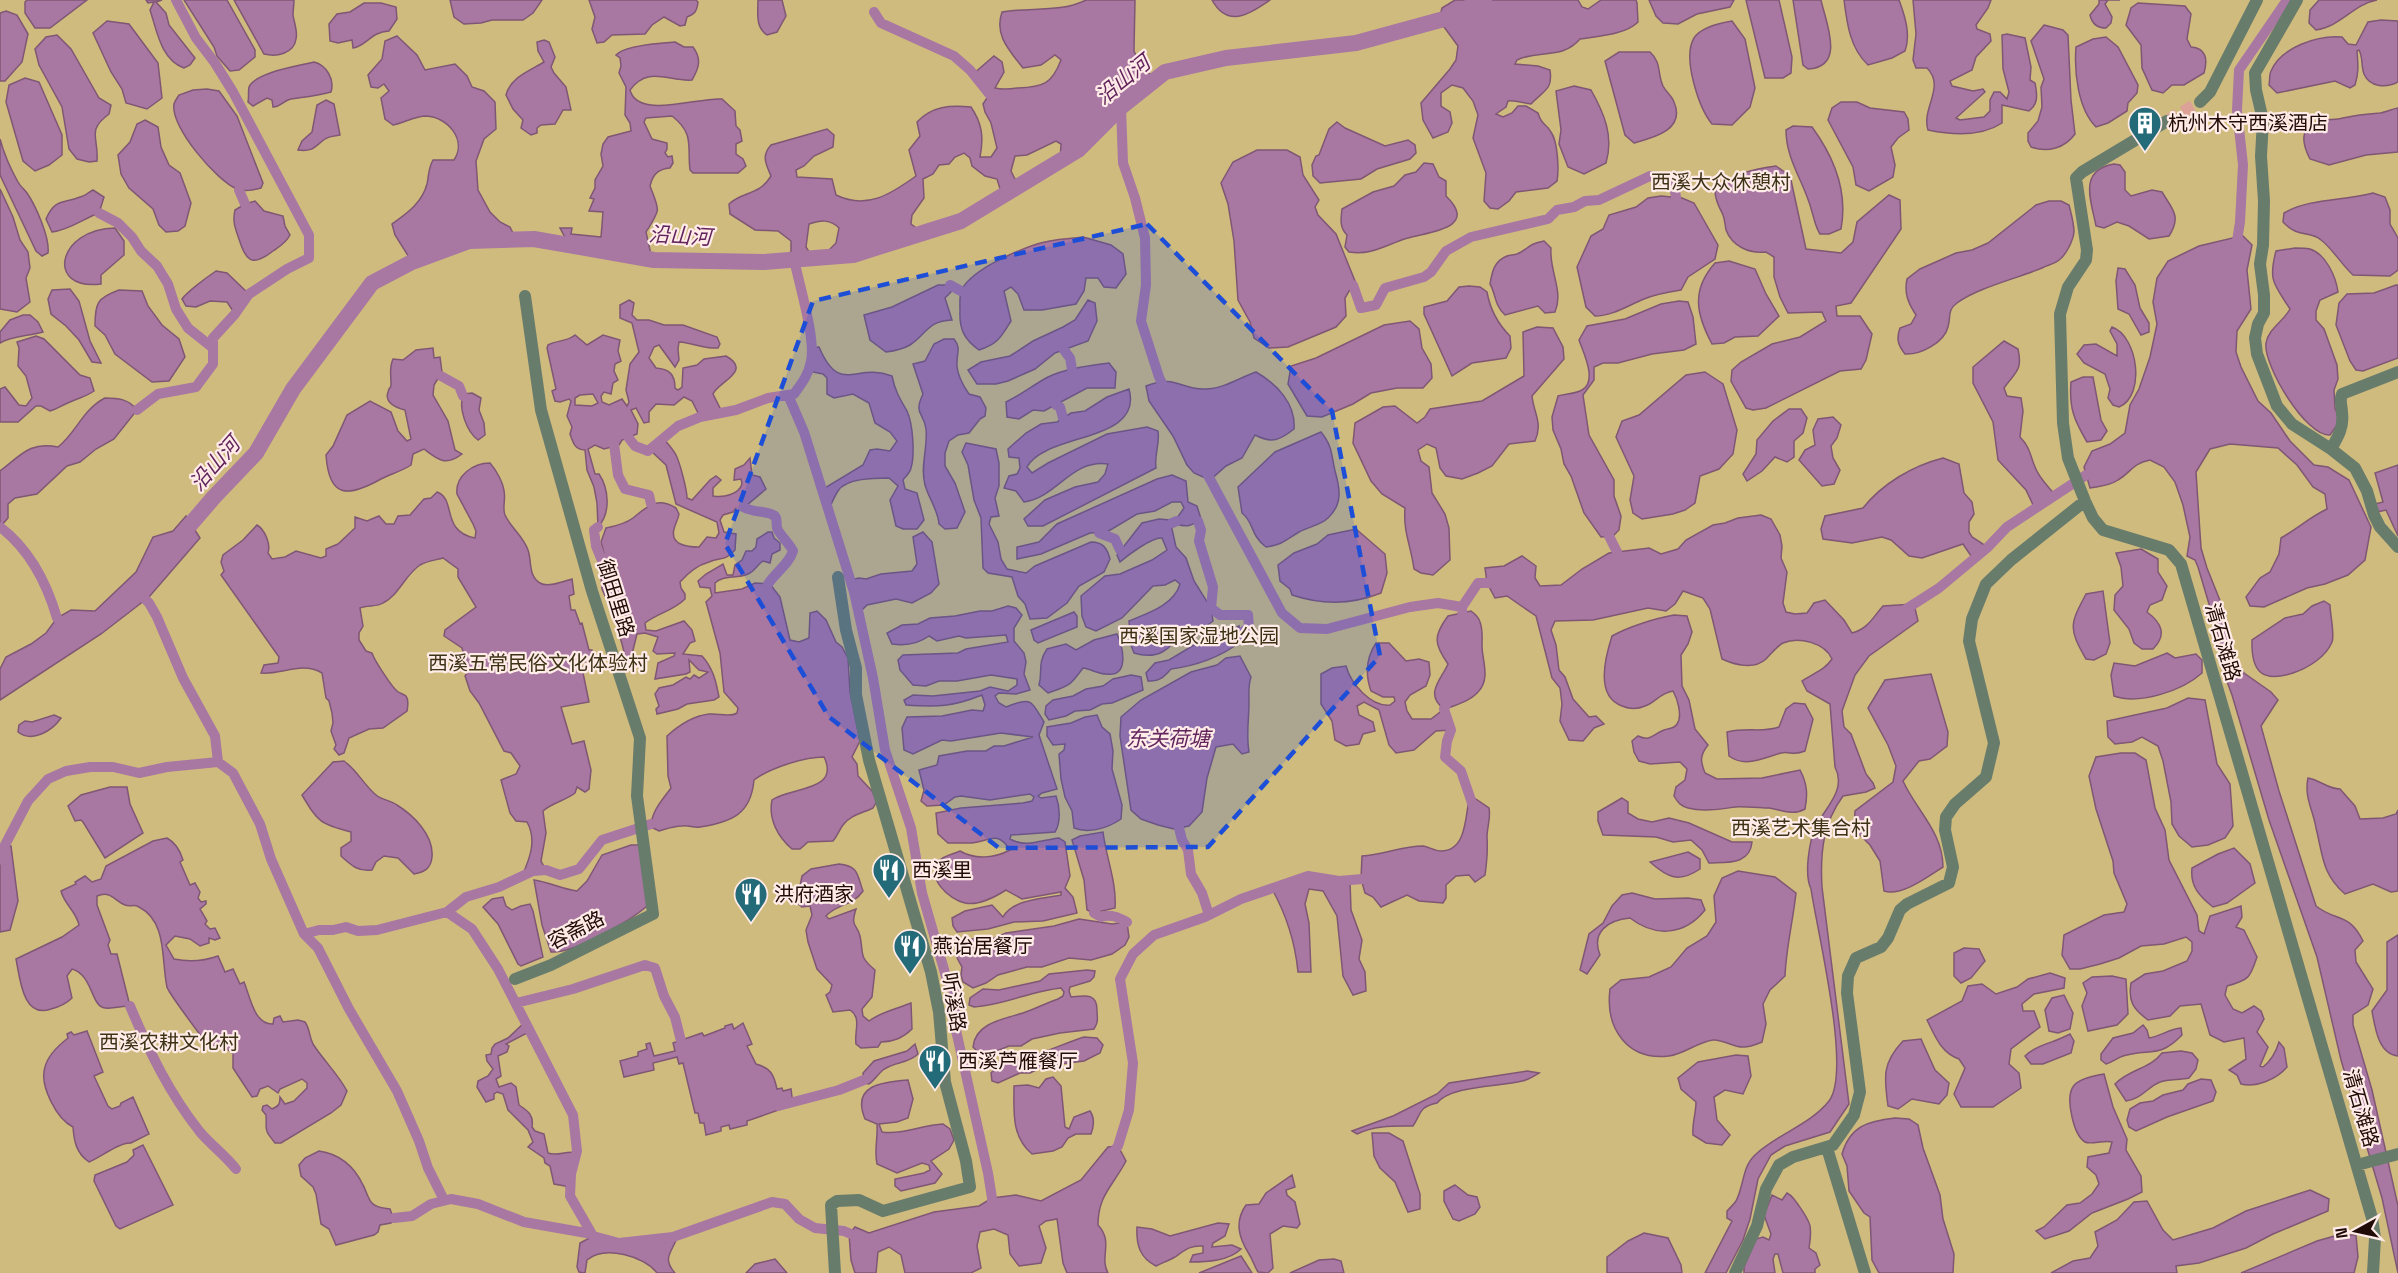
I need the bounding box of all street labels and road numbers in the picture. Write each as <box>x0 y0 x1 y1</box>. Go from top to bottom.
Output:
street label: 御田里路 <box>592 556 640 640</box>
street label: 清石滩路 <box>2199 600 2247 684</box>
street label: 容斋路 <box>543 905 609 955</box>
street label: 听溪路 <box>936 970 972 1034</box>
street label: 清石滩路 <box>2337 1066 2385 1150</box>

